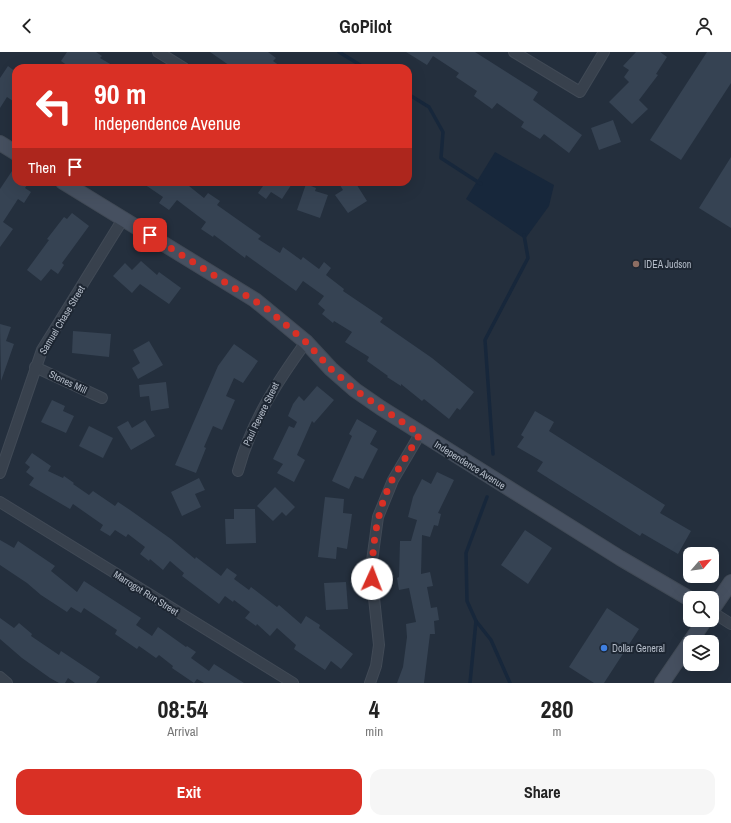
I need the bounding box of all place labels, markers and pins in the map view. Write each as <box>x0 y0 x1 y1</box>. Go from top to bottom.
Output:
pin <box>133 218 167 252</box>
place label: IDEA Judson <box>644 258 691 271</box>
marker: IDEA Judson <box>631 259 641 269</box>
place label: Dollar General <box>612 642 665 655</box>
marker: Dollar General <box>599 643 609 653</box>

